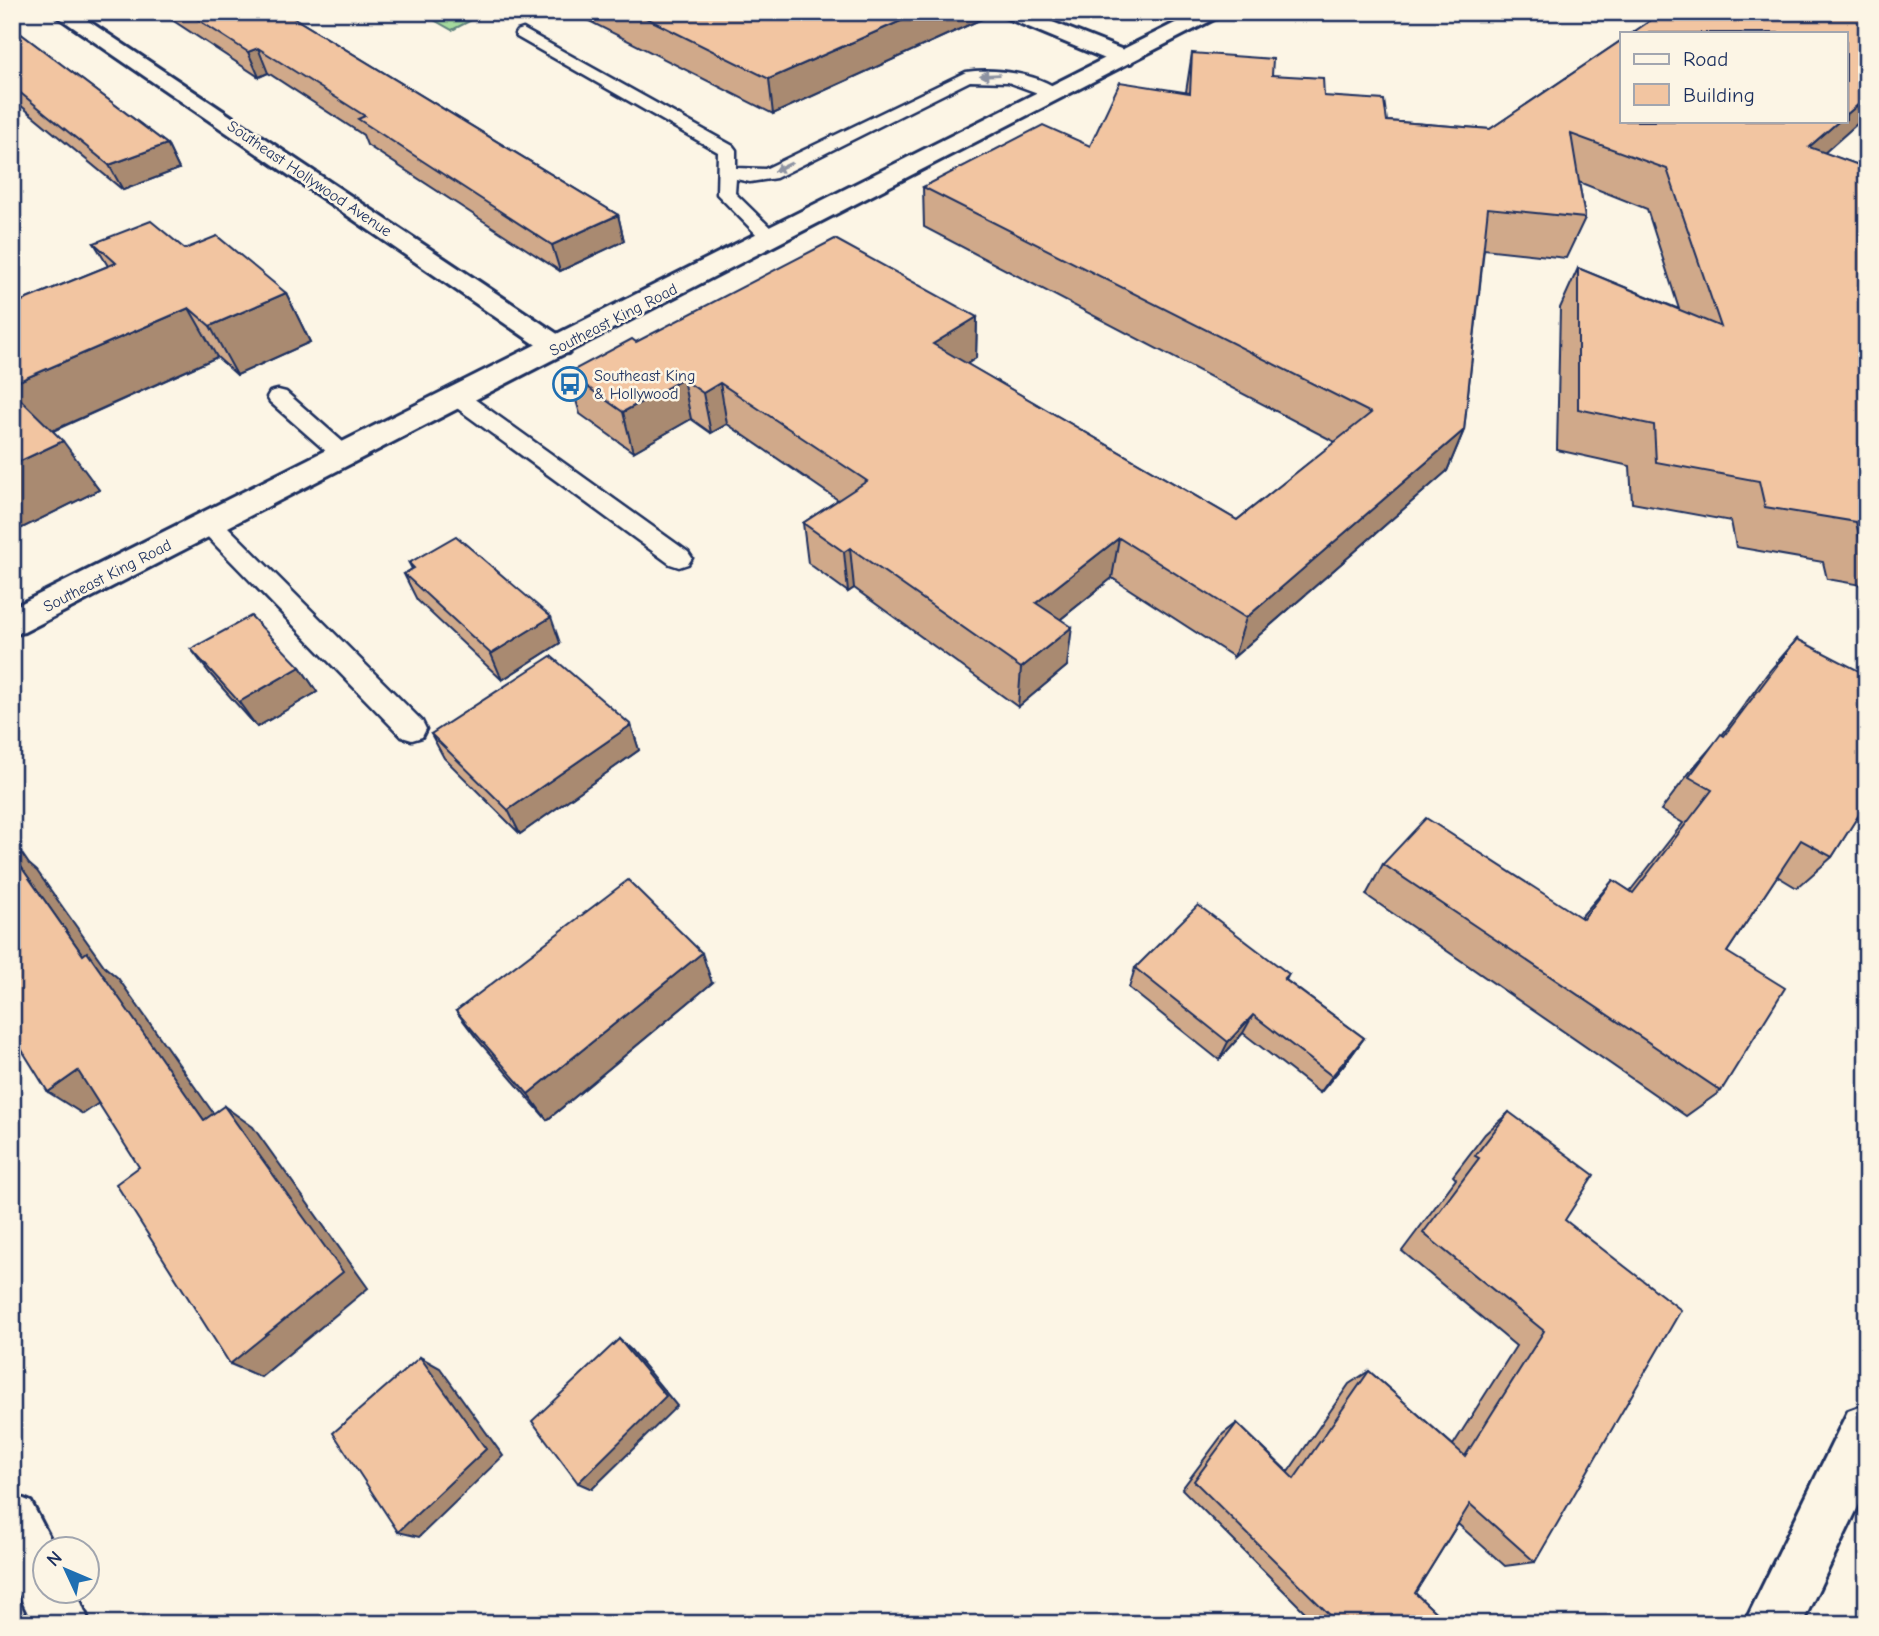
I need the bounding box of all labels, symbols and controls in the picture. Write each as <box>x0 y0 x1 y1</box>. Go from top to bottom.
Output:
legend <box>1620 32 1848 122</box>
text: Road <box>1683 47 1728 71</box>
one-way arrow <box>979 69 1001 80</box>
text: Building <box>1683 83 1755 107</box>
street label: Southeast Hollywood Avenue <box>224 117 395 241</box>
one-way arrow <box>773 161 793 172</box>
street label: Southeast King Road <box>546 280 680 360</box>
bus stop icon: Southeast King & Hollywood <box>551 365 589 403</box>
place label: Southeast King & Hollywood <box>594 367 695 403</box>
street label: Southeast King Road <box>40 536 174 616</box>
north arrow <box>32 1534 102 1604</box>
text: N <box>42 1547 67 1571</box>

